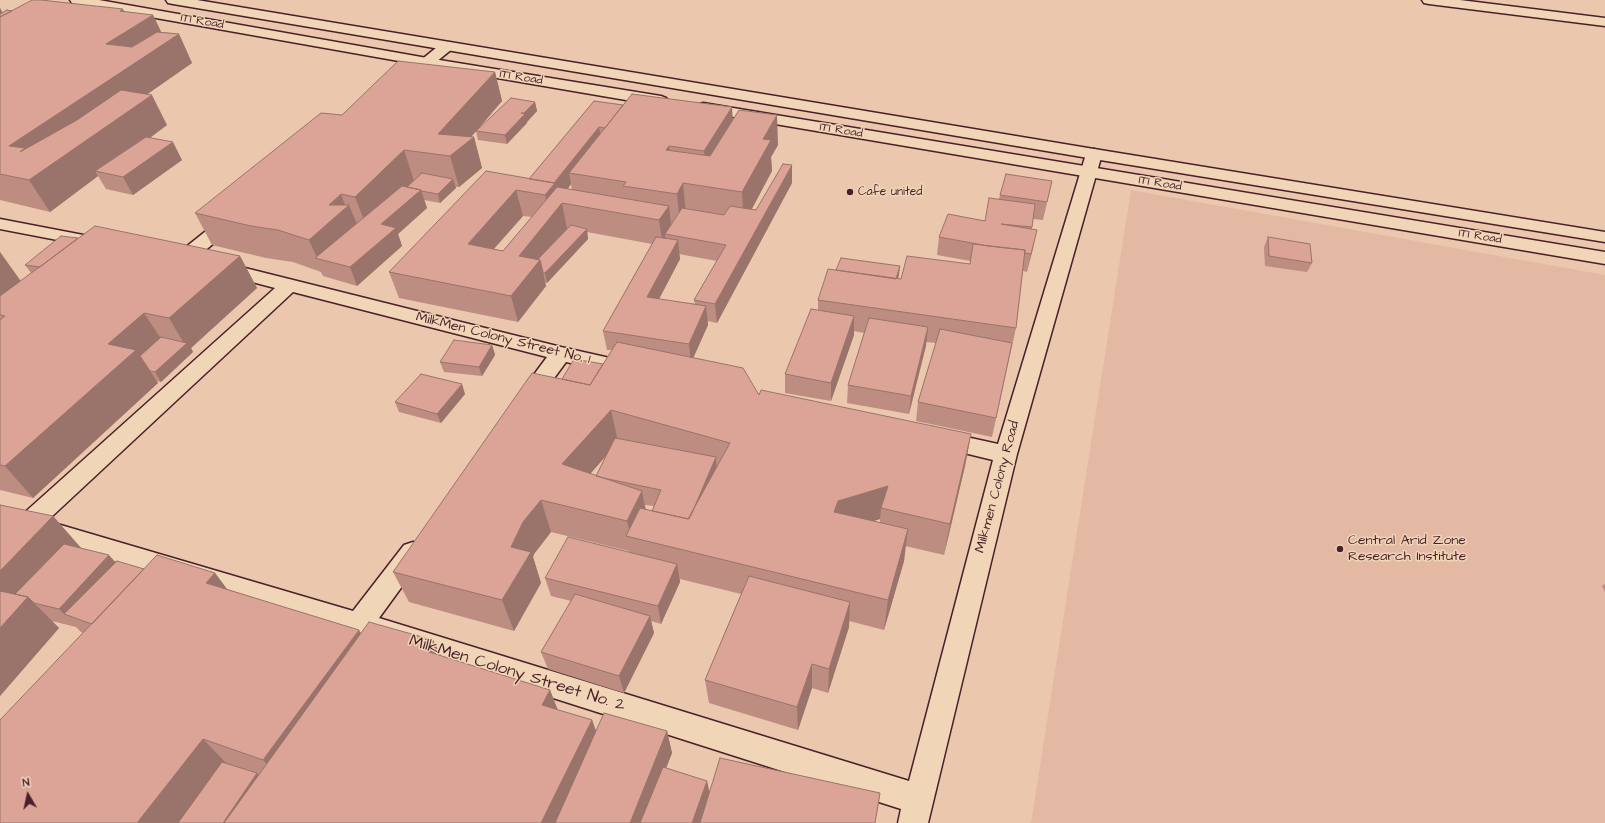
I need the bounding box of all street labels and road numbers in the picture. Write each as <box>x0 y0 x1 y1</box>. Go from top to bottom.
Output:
street label: ITI Road <box>179 11 225 33</box>
street label: ITI Road <box>498 67 544 89</box>
street label: ITI Road <box>818 120 864 142</box>
street label: ITI Road <box>1137 173 1183 195</box>
street label: ITI Road <box>1457 226 1503 248</box>
street label: MilkMen Colony Street No. 1 <box>414 309 592 369</box>
street label: Milkmen Colony Road <box>972 419 1024 555</box>
street label: MilkMen Colony Street No. 2 <box>406 631 628 717</box>

